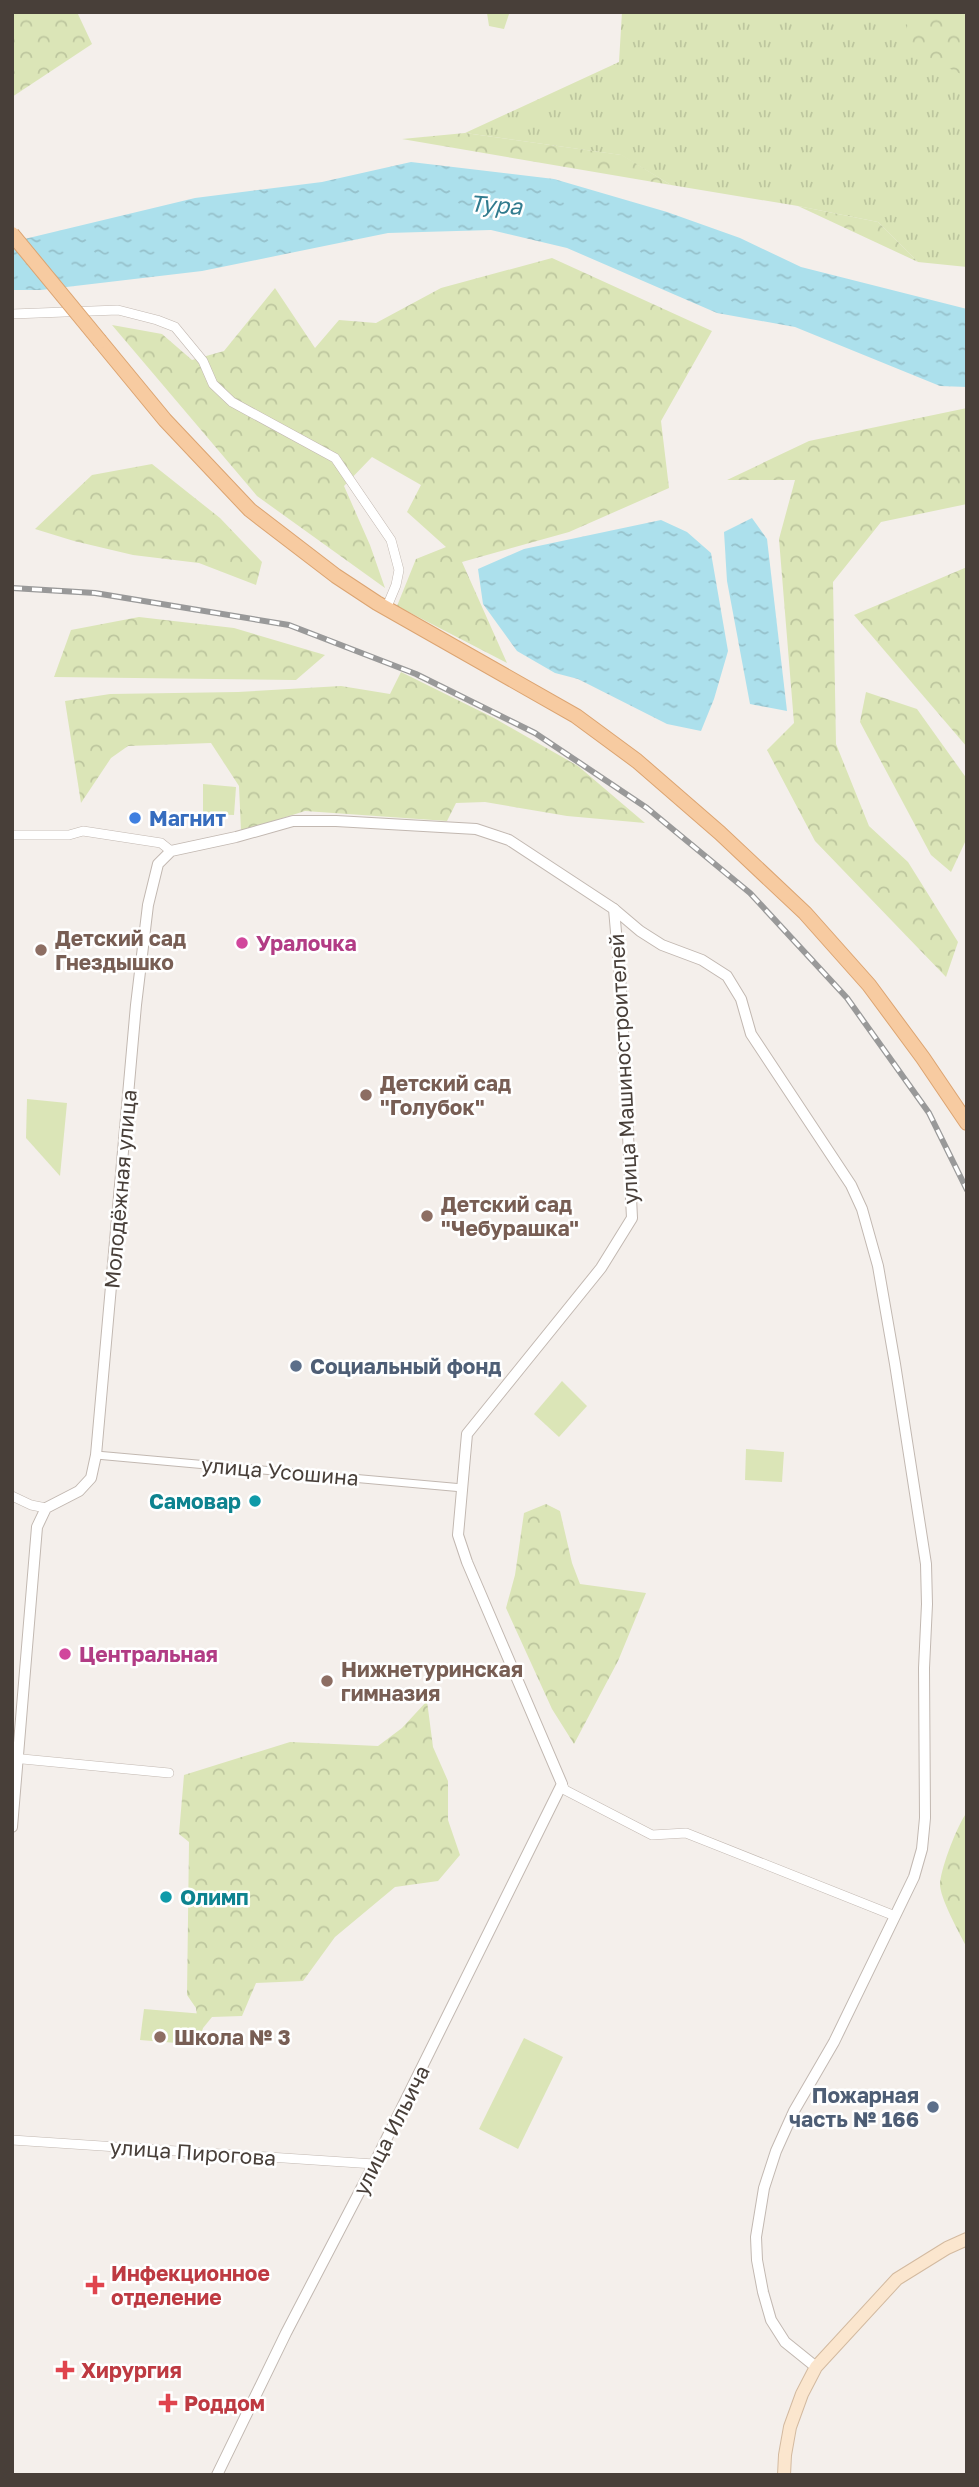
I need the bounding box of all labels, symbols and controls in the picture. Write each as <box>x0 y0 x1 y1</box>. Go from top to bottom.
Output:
water label: Тура <box>469 188 524 220</box>
place label: Магнит <box>149 805 226 831</box>
marker: Магнит <box>127 810 143 826</box>
place label: Детский сад Гнездышко <box>55 925 186 975</box>
place label: Уралочка <box>256 930 357 956</box>
street label: улица Машиностроителей <box>603 933 643 1205</box>
marker: Уралочка <box>234 935 250 951</box>
marker: Детский сад Гнездышко <box>33 942 49 958</box>
place label: Детский сад "Голубок" <box>380 1070 511 1120</box>
marker: Детский сад "Голубок" <box>358 1087 374 1103</box>
street label: Молодёжная улица <box>98 1088 142 1290</box>
place label: Детский сад "Чебурашка" <box>441 1191 579 1241</box>
marker: Детский сад "Чебурашка" <box>419 1208 435 1224</box>
place label: Социальный фонд <box>310 1353 501 1379</box>
marker: Социальный фонд <box>288 1358 304 1374</box>
street label: улица Усошина <box>200 1451 360 1491</box>
place label: Самовар <box>149 1488 241 1514</box>
marker: Самовар <box>247 1493 263 1509</box>
place label: Центральная <box>79 1641 218 1667</box>
marker: Центральная <box>57 1646 73 1662</box>
place label: Нижнетуринская гимназия <box>341 1656 523 1706</box>
marker: Нижнетуринская гимназия <box>319 1673 335 1689</box>
place label: Олимп <box>180 1884 249 1910</box>
marker: Олимп <box>158 1889 174 1905</box>
place label: Школа № 3 <box>174 2024 290 2050</box>
marker: Школа № 3 <box>152 2029 168 2045</box>
street label: улица Ильича <box>347 2061 435 2199</box>
place label: Пожарная часть № 166 <box>789 2082 919 2132</box>
marker: Пожарная часть № 166 <box>925 2099 941 2115</box>
street label: улица Пирогова <box>109 2133 277 2171</box>
place label: Инфекционное отделение <box>111 2260 270 2310</box>
marker: Инфекционное отделение <box>85 2275 105 2295</box>
place label: Хирургия <box>81 2357 182 2383</box>
marker: Хирургия <box>55 2360 75 2380</box>
place label: Роддом <box>184 2390 265 2416</box>
marker: Роддом <box>158 2393 178 2413</box>

